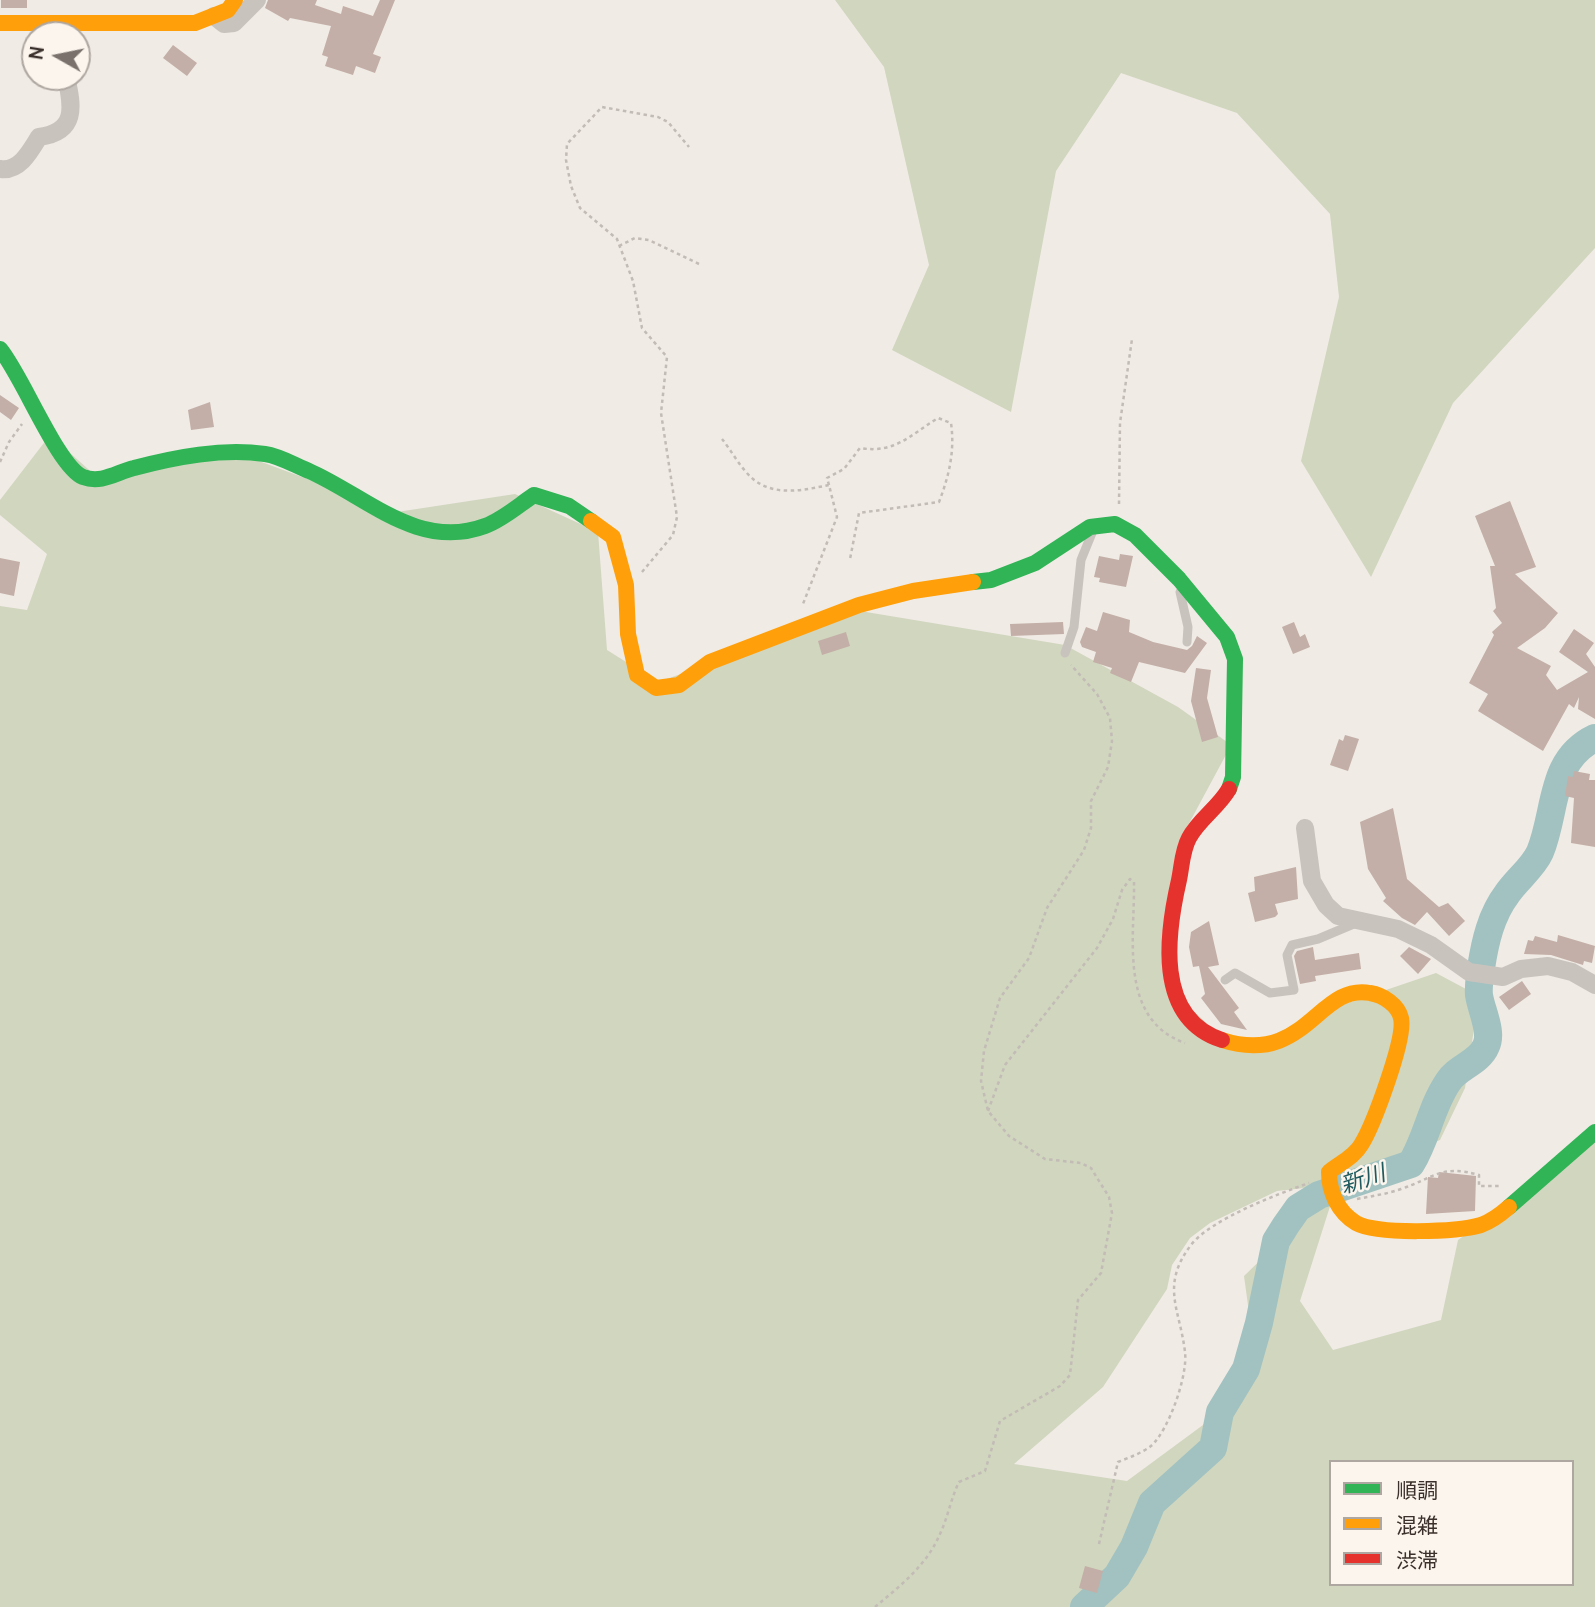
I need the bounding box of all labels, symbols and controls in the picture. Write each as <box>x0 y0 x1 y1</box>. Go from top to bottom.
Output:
north arrow <box>21 21 91 91</box>
text: N <box>24 45 49 61</box>
water label: 新川 <box>1337 1160 1389 1200</box>
legend <box>1329 1460 1574 1586</box>
text: 順調 <box>1396 1478 1438 1503</box>
text: 混雑 <box>1396 1513 1438 1538</box>
text: 渋滞 <box>1396 1548 1438 1573</box>

